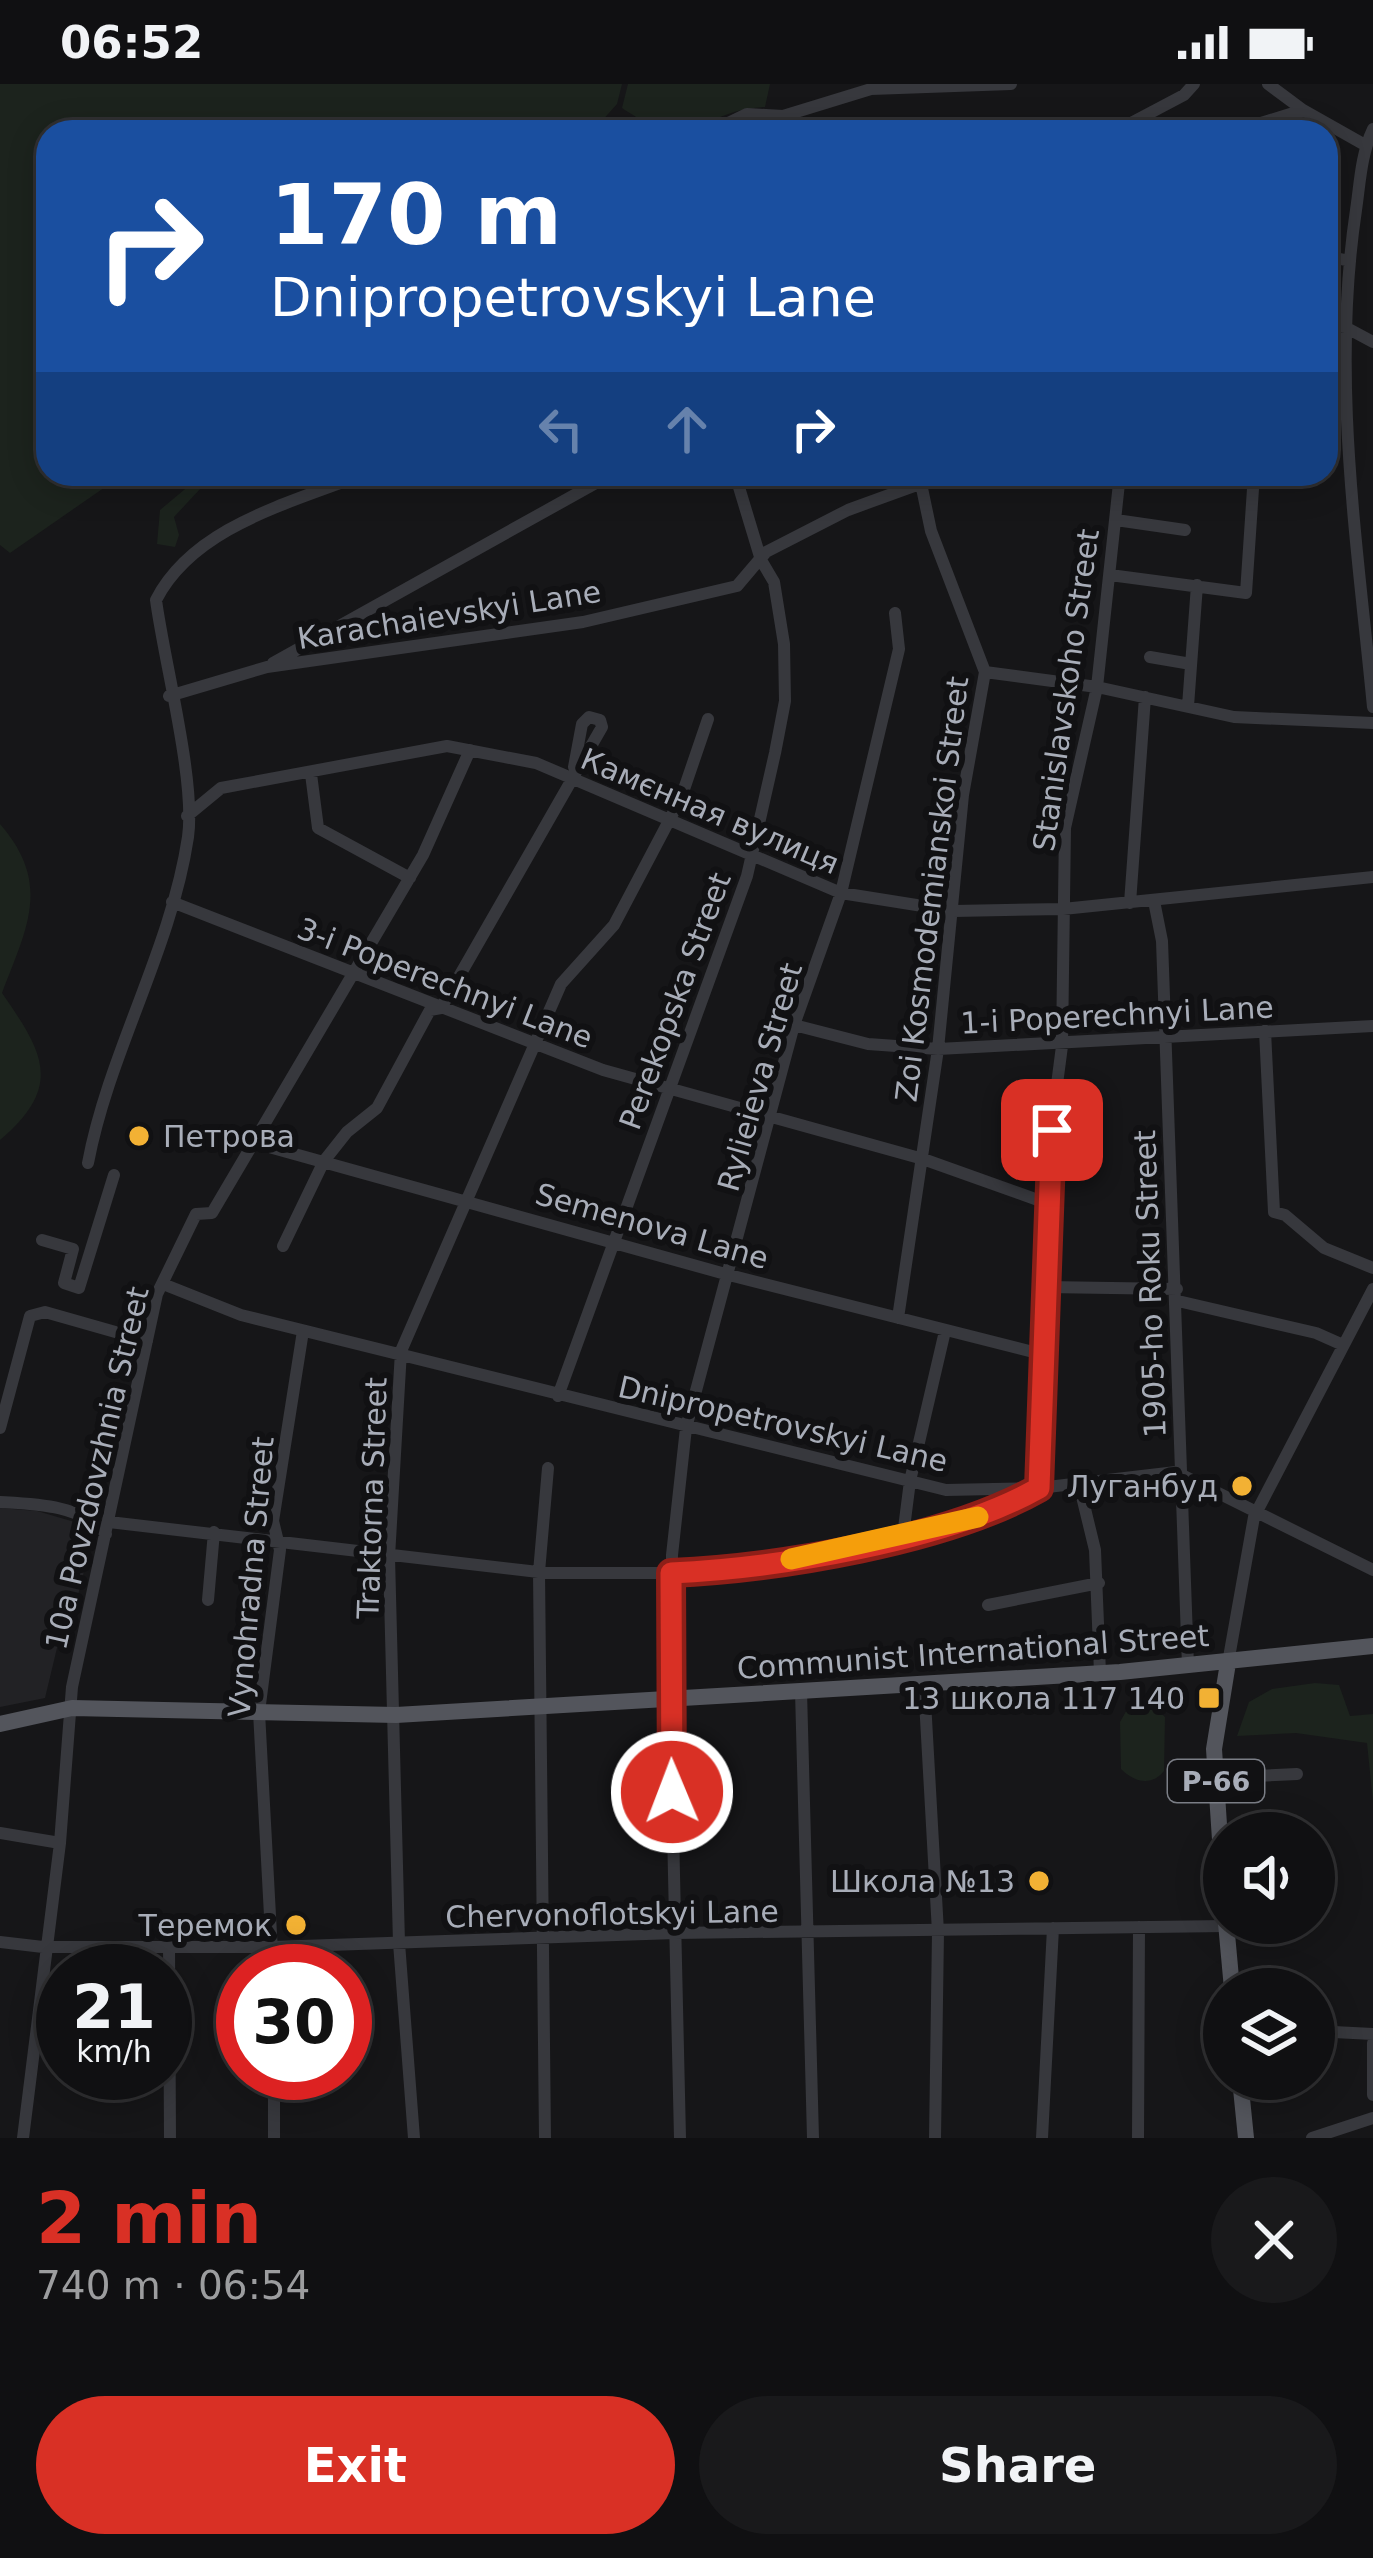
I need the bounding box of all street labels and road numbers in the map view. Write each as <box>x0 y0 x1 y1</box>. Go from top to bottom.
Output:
street label: Stanislavskoho Street <box>1026 526 1106 853</box>
street label: Karachaievskyi Lane <box>295 574 603 656</box>
street label: Zoi Kosmodemianskoi Street <box>889 674 975 1104</box>
street label: Камєнная вулиця <box>576 741 844 881</box>
street label: Perekopska Street <box>612 868 738 1134</box>
street label: 3-i Poperechnyi Lane <box>292 910 598 1056</box>
street label: Rylieieva Street <box>711 959 809 1195</box>
street label: 1-i Poperechnyi Lane <box>960 989 1274 1041</box>
street label: 1905-ho Roku Street <box>1127 1129 1173 1439</box>
street label: Semenova Lane <box>531 1176 773 1276</box>
street label: 10a Povzdovzhnia Street <box>38 1283 156 1653</box>
street label: Dnipropetrovskyi Lane <box>615 1369 951 1479</box>
street label: Traktorna Street <box>350 1376 394 1621</box>
street label: Vynohradna Street <box>221 1435 281 1719</box>
street label: Communist International Street <box>736 1618 1210 1686</box>
road number: Р-66 <box>1168 1760 1264 1802</box>
street label: Chervonoflotskyi Lane <box>445 1894 779 1934</box>

